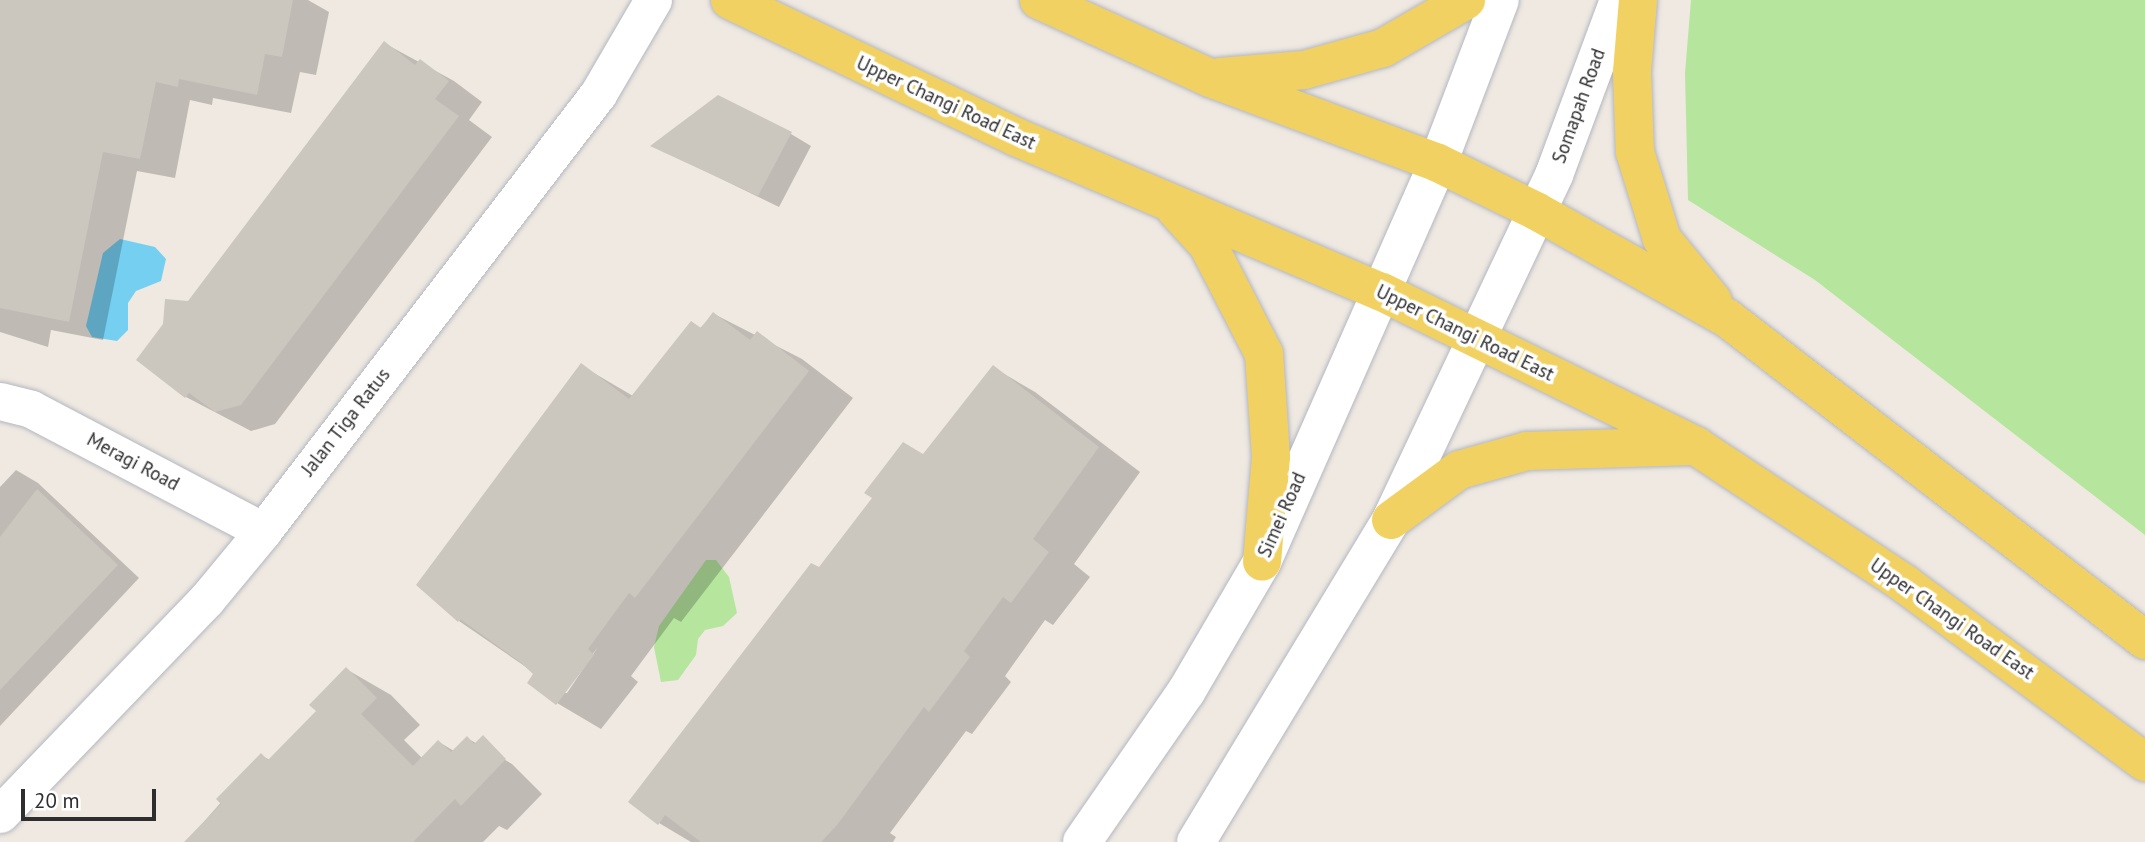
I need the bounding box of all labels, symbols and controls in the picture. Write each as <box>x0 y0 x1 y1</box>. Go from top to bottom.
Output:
street label: Somapah Road <box>1548 45 1610 167</box>
street label: Upper Changi Road East <box>853 51 1039 155</box>
street label: Upper Changi Road East <box>1372 280 1558 386</box>
street label: Jalan Tiga Ratus <box>297 363 395 481</box>
street label: Meragi Road <box>83 428 183 496</box>
street label: Simei Road <box>1253 469 1311 561</box>
street label: Upper Changi Road East <box>1866 554 2038 684</box>
scale bar <box>24 776 159 820</box>
text: 20 m <box>34 787 80 814</box>

